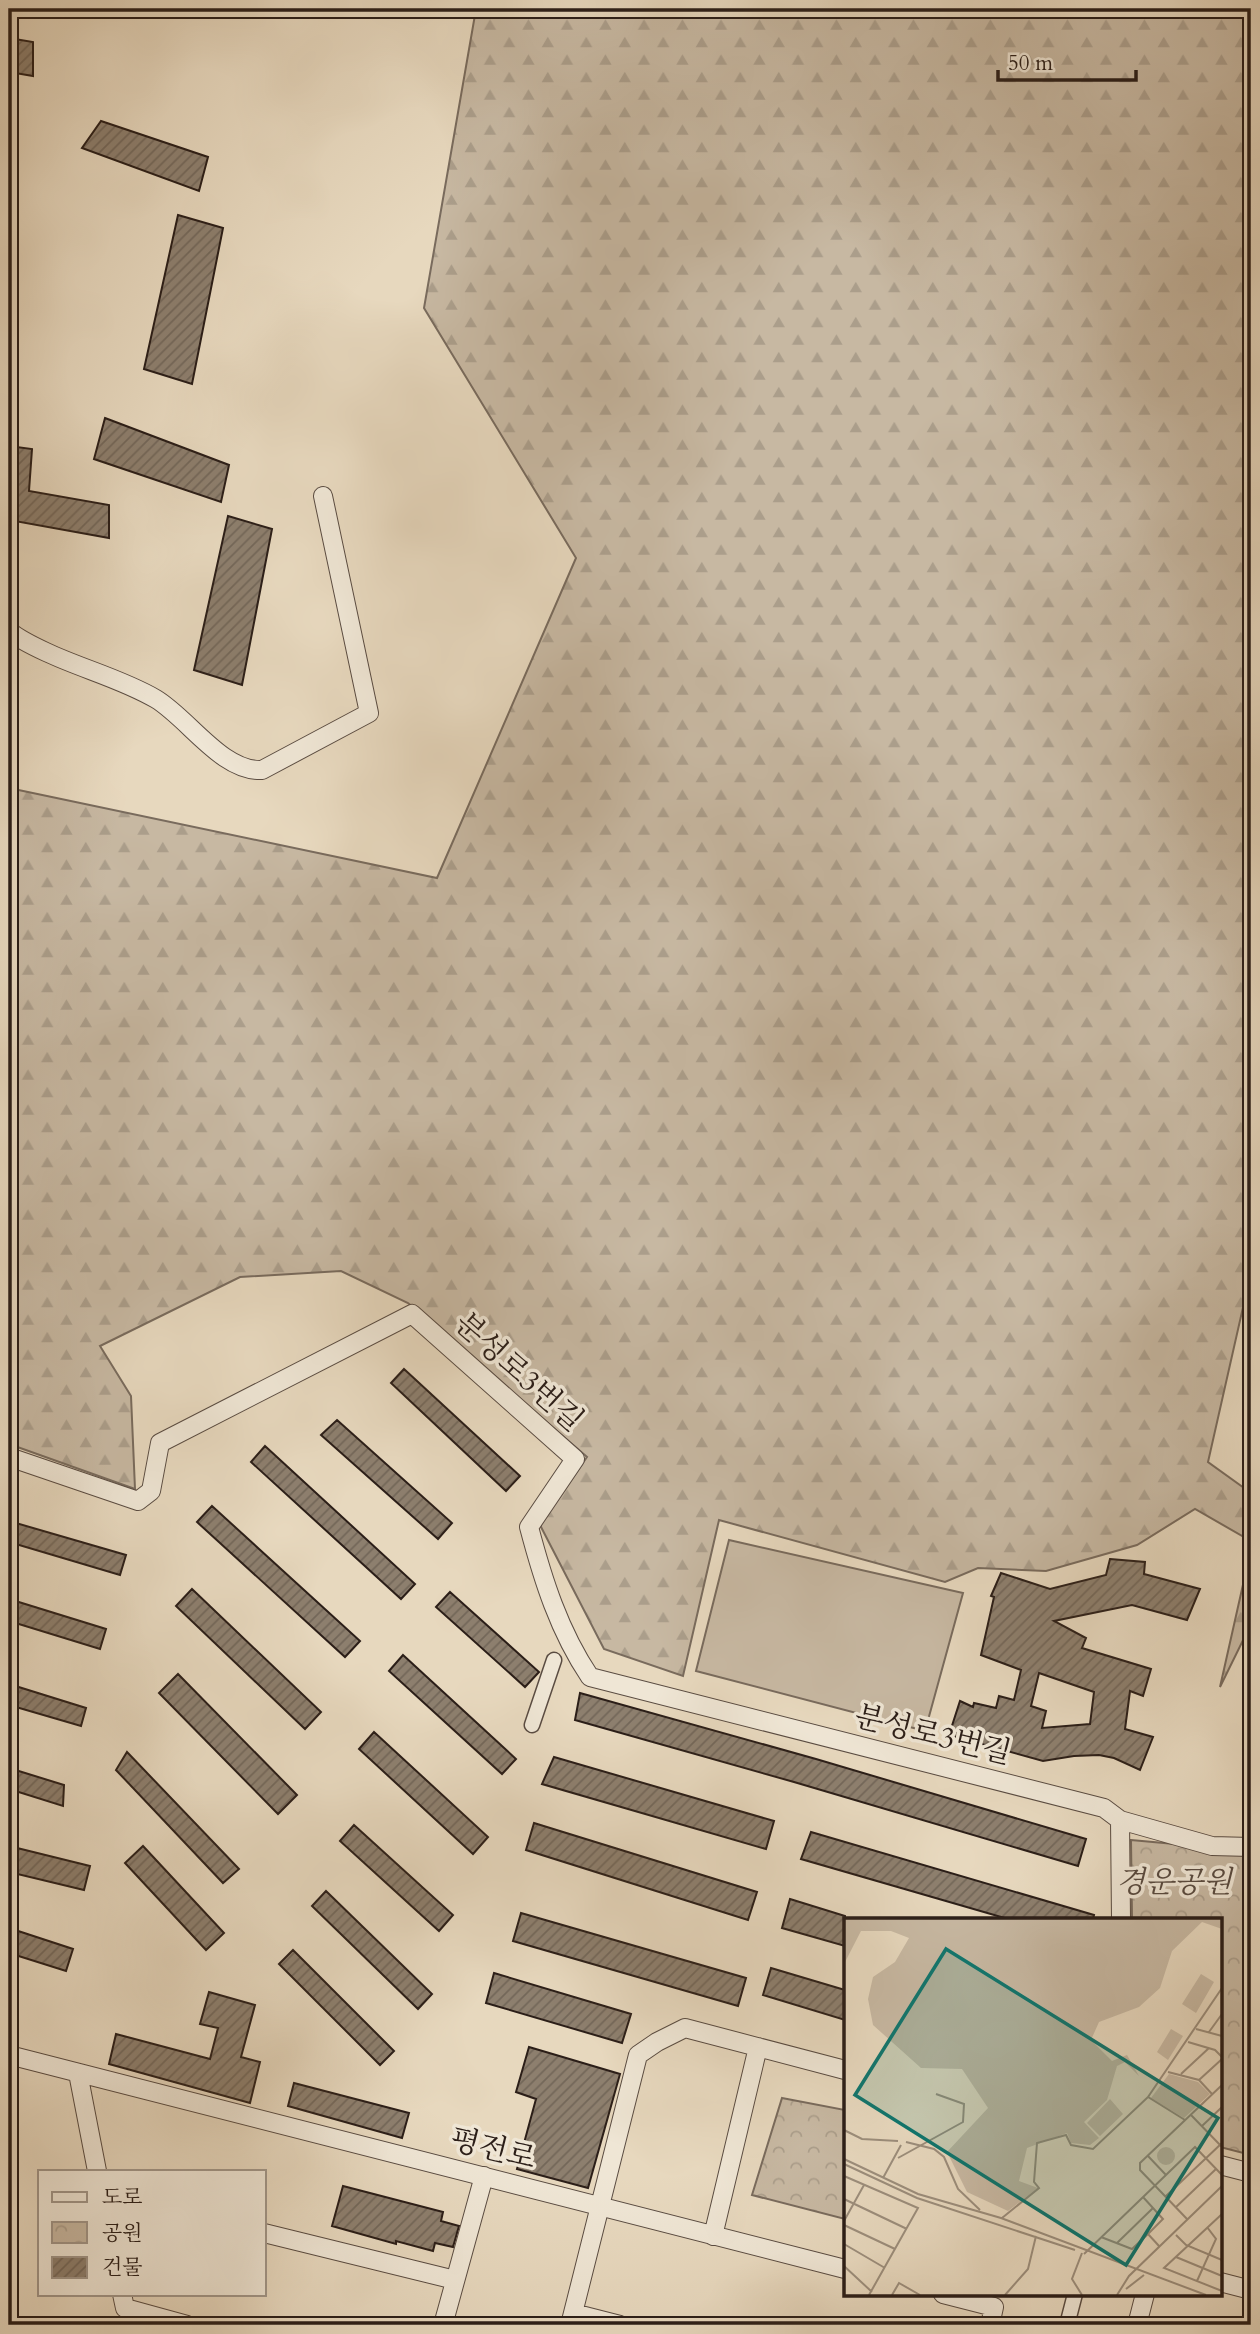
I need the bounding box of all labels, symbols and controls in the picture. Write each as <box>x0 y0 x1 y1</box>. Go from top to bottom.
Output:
scale bar <box>998 38 1136 82</box>
text: 50 m <box>1008 49 1053 78</box>
street label: 분성로3번길 <box>446 1303 592 1441</box>
street label: 분성로3번길 <box>850 1696 1016 1774</box>
park label: 경운공원 <box>1116 1862 1234 1903</box>
inset map <box>844 1918 1222 2296</box>
street label: 평전로 <box>446 2119 540 2179</box>
legend <box>38 2170 266 2296</box>
text: 도로 <box>102 2183 143 2212</box>
text: 공원 <box>102 2219 143 2248</box>
text: 건물 <box>102 2253 143 2282</box>

